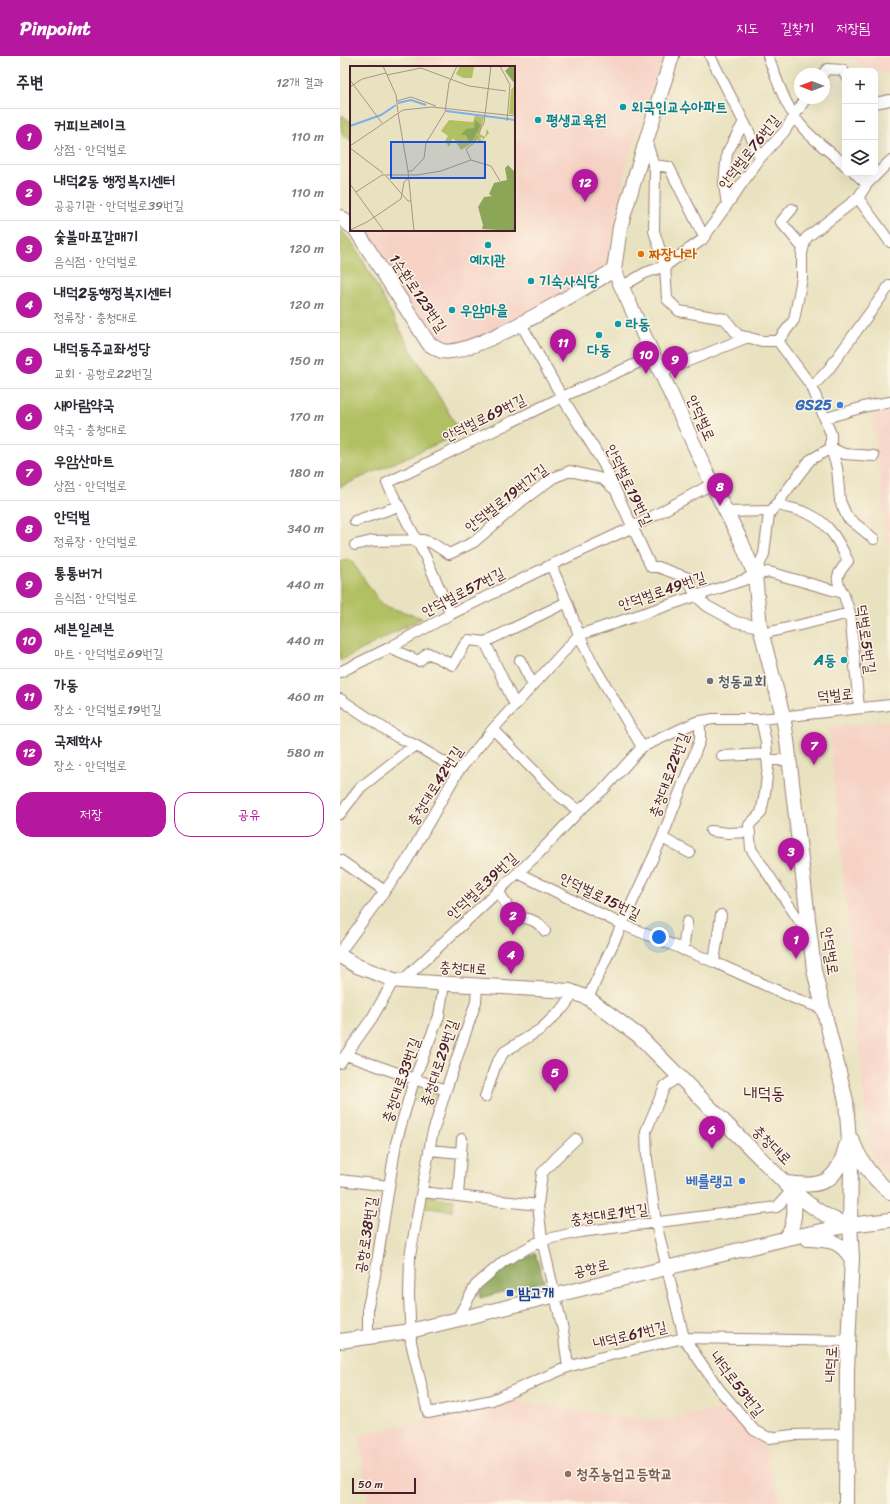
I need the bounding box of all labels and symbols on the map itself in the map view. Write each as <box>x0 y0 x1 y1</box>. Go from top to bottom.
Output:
inset map <box>350 66 515 231</box>
north arrow <box>794 68 830 104</box>
place label: 외국인교수아파트 <box>631 94 728 120</box>
marker: 외국인교수아파트 <box>618 102 628 112</box>
place label: 평생교육원 <box>546 107 606 133</box>
street label: 안덕벌로76번길 <box>711 109 787 195</box>
marker: 평생교육원 <box>533 115 543 125</box>
pin: 12 <box>572 169 598 202</box>
marker: 예지관 <box>483 240 493 250</box>
place label: 짜장나라 <box>648 241 697 267</box>
place label: 예지관 <box>469 247 506 273</box>
street label: 1순환로123번길 <box>382 248 454 338</box>
marker: 짜장나라 <box>636 249 646 259</box>
place label: 기숙사식당 <box>539 268 599 294</box>
marker: 기숙사식당 <box>526 276 536 286</box>
place label: 우암마을 <box>460 297 508 323</box>
marker: 우암마을 <box>447 305 457 315</box>
place label: 라동 <box>625 311 650 337</box>
marker: 라동 <box>613 319 623 329</box>
pin: 11 <box>550 329 576 362</box>
marker: 다동 <box>594 330 604 340</box>
place label: 다동 <box>587 337 611 363</box>
pin: 10 <box>633 341 659 374</box>
pin: 9 <box>662 346 688 379</box>
street label: 안덕벌로69번길 <box>438 387 530 449</box>
street label: 안덕벌로 <box>679 391 723 445</box>
place label: GS25 <box>794 392 832 418</box>
marker: GS25 <box>835 400 845 410</box>
street label: 안덕벌로19번길 <box>598 440 660 530</box>
street label: 안덕벌로19번가길 <box>459 457 553 539</box>
pin: 8 <box>707 473 733 506</box>
street label: 안덕벌로57번길 <box>417 560 509 624</box>
street label: 안덕벌로49번길 <box>615 564 709 618</box>
street label: 덕벌로5번길 <box>848 603 884 675</box>
place label: A동 <box>813 647 836 673</box>
marker: A동 <box>839 655 849 665</box>
place label: 청동교회 <box>718 668 766 694</box>
marker: 청동교회 <box>705 676 715 686</box>
street label: 덕벌로 <box>816 680 854 710</box>
street label: 충청대로22번길 <box>641 728 697 822</box>
pin: 7 <box>801 732 827 765</box>
street label: 충청대로42번길 <box>400 741 470 831</box>
pin: 3 <box>778 838 804 871</box>
street label: 안덕벌로39번길 <box>440 846 524 926</box>
street label: 안덕벌로15번길 <box>555 865 645 927</box>
pin: 2 <box>500 902 526 935</box>
street label: 안덕벌로 <box>814 925 846 977</box>
pin: 1 <box>783 926 809 959</box>
your location <box>649 927 669 947</box>
pin: 4 <box>498 941 524 974</box>
street label: 충청대로 <box>438 954 488 982</box>
street label: 충청대로29번길 <box>413 1016 465 1110</box>
street label: 충청대로33번길 <box>374 1034 428 1126</box>
pin: 5 <box>542 1059 568 1092</box>
district label: 내덕동 <box>743 1078 785 1108</box>
pin: 6 <box>699 1116 725 1149</box>
street label: 충청대로 <box>746 1119 798 1171</box>
place label: 베를랭고 <box>686 1168 734 1194</box>
marker: 베를랭고 <box>737 1176 747 1186</box>
street label: 공항로38번길 <box>347 1195 385 1275</box>
street label: 충청대로1번길 <box>568 1196 650 1232</box>
street label: 공항로 <box>570 1251 612 1285</box>
place label: 밤고개 <box>518 1280 554 1306</box>
marker: 밤고개 <box>505 1288 515 1298</box>
street label: 내덕로61번길 <box>590 1313 670 1357</box>
street label: 내덕로53번길 <box>703 1345 771 1423</box>
street label: 내덕로 <box>817 1345 845 1383</box>
place label: 청주농업고등학교 <box>576 1461 673 1487</box>
marker: 청주농업고등학교 <box>563 1469 573 1479</box>
scale bar <box>352 1476 416 1495</box>

